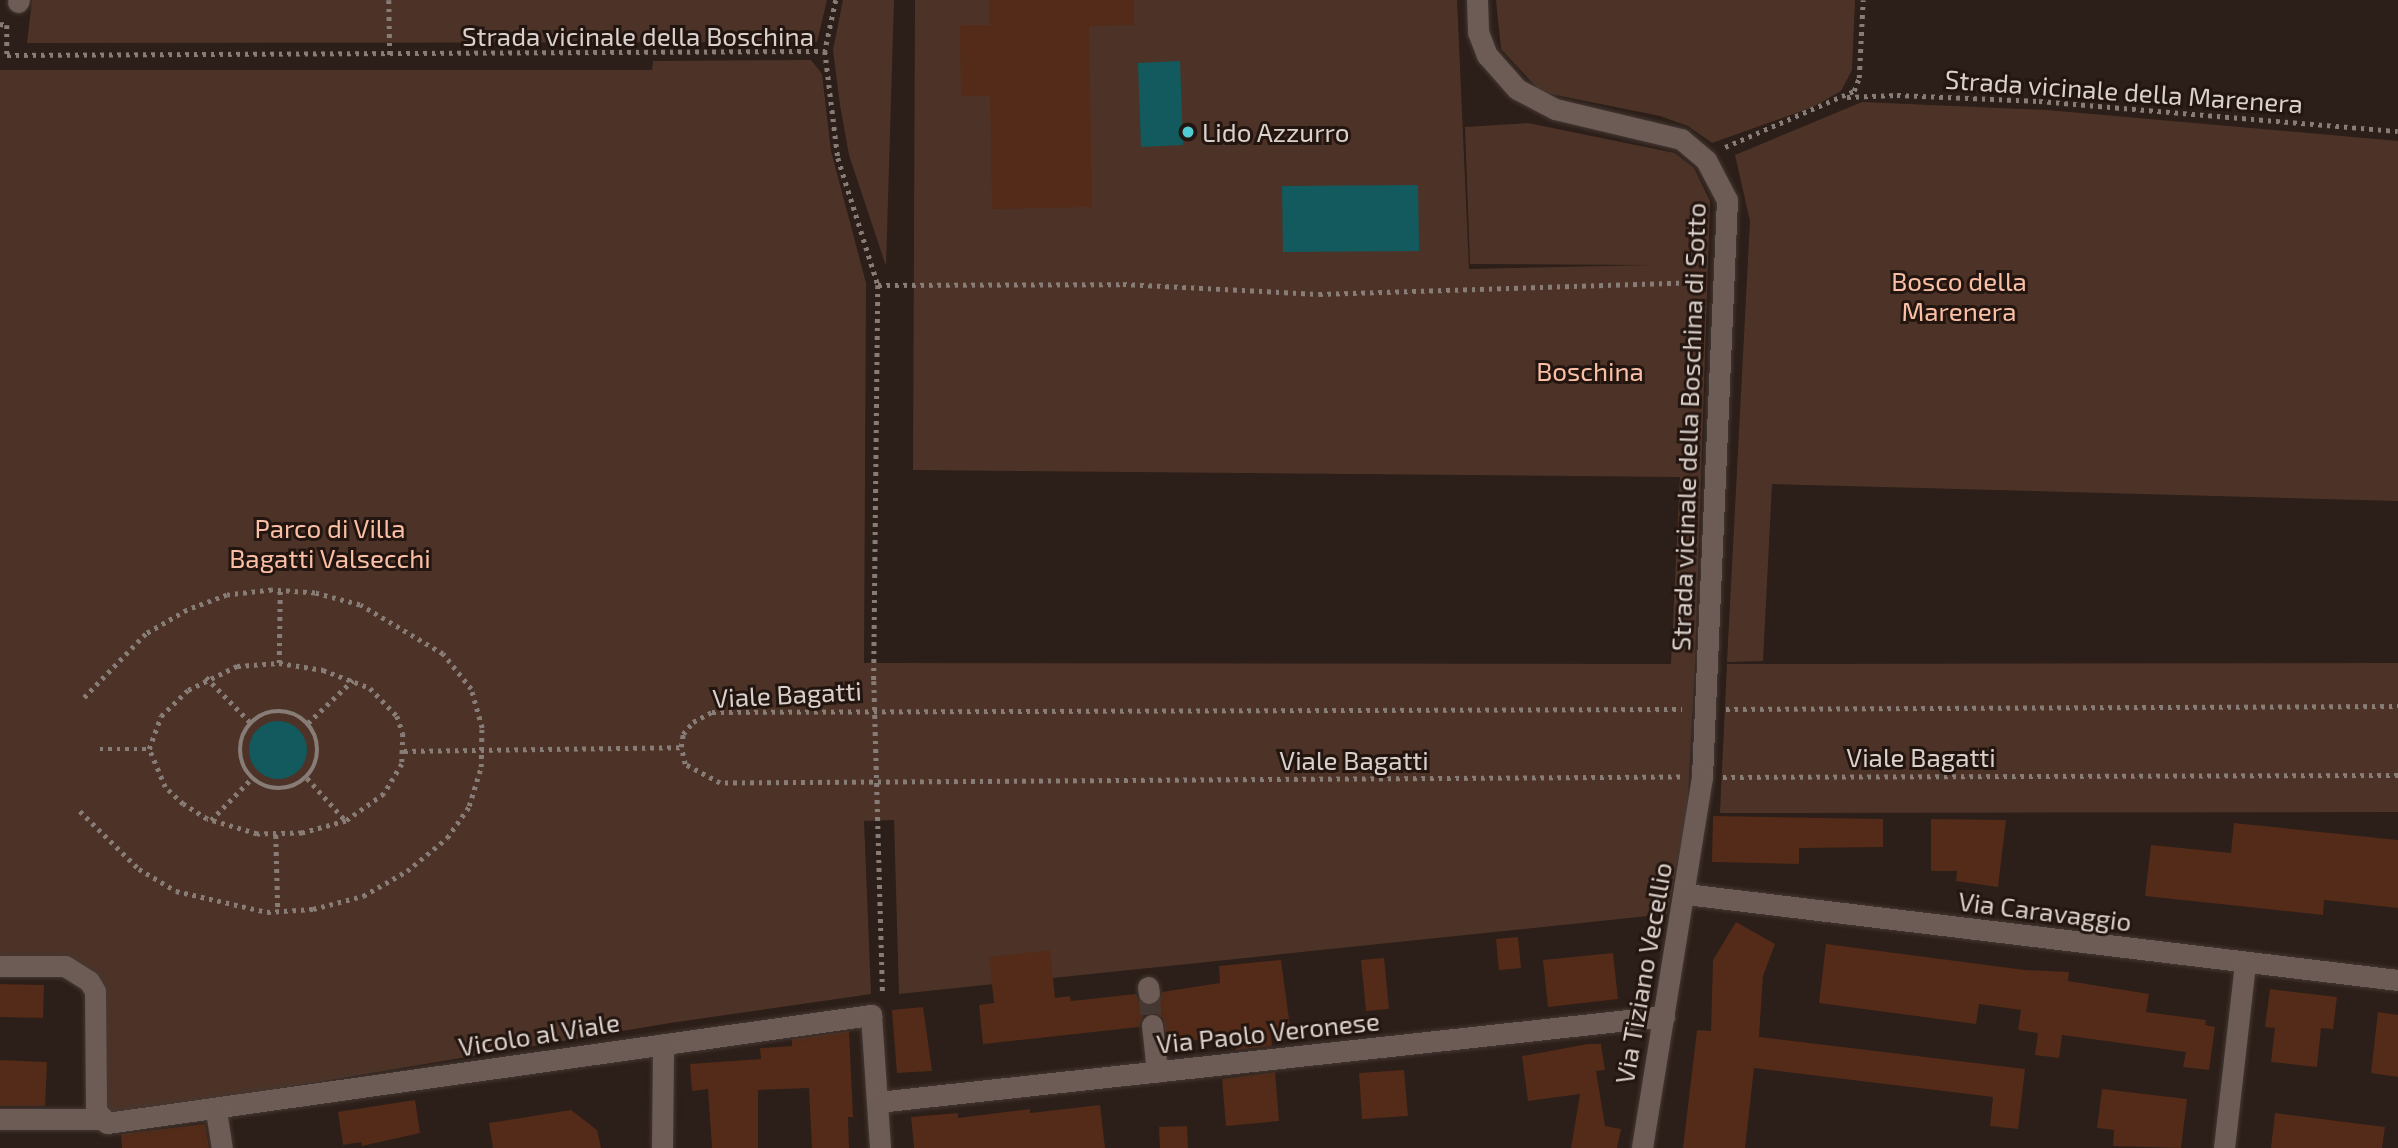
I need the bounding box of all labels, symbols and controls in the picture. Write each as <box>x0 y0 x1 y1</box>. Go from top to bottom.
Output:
street label: Strada vicinale della Boschina <box>462 20 814 52</box>
street label: Strada vicinale della Marenera <box>1944 63 2304 119</box>
place label: Lido Azzurro <box>1202 116 1350 148</box>
marker: Lido Azzurro <box>1180 124 1196 140</box>
street label: Strada vicinale della Boschina di Sotto <box>1665 202 1711 652</box>
park label: Bosco della Marenera <box>1891 265 2027 326</box>
park label: Boschina <box>1536 355 1644 387</box>
park label: Parco di Villa Bagatti Valsecchi <box>229 512 431 574</box>
street label: Viale Bagatti <box>712 675 862 713</box>
street label: Viale Bagatti <box>1846 741 1996 773</box>
street label: Viale Bagatti <box>1279 744 1429 776</box>
street label: Via Tiziano Vecellio <box>1608 859 1678 1087</box>
street label: Via Caravaggio <box>1957 885 2133 937</box>
street label: Via Paolo Veronese <box>1155 1005 1381 1059</box>
street label: Vicolo al Viale <box>456 1006 622 1062</box>

